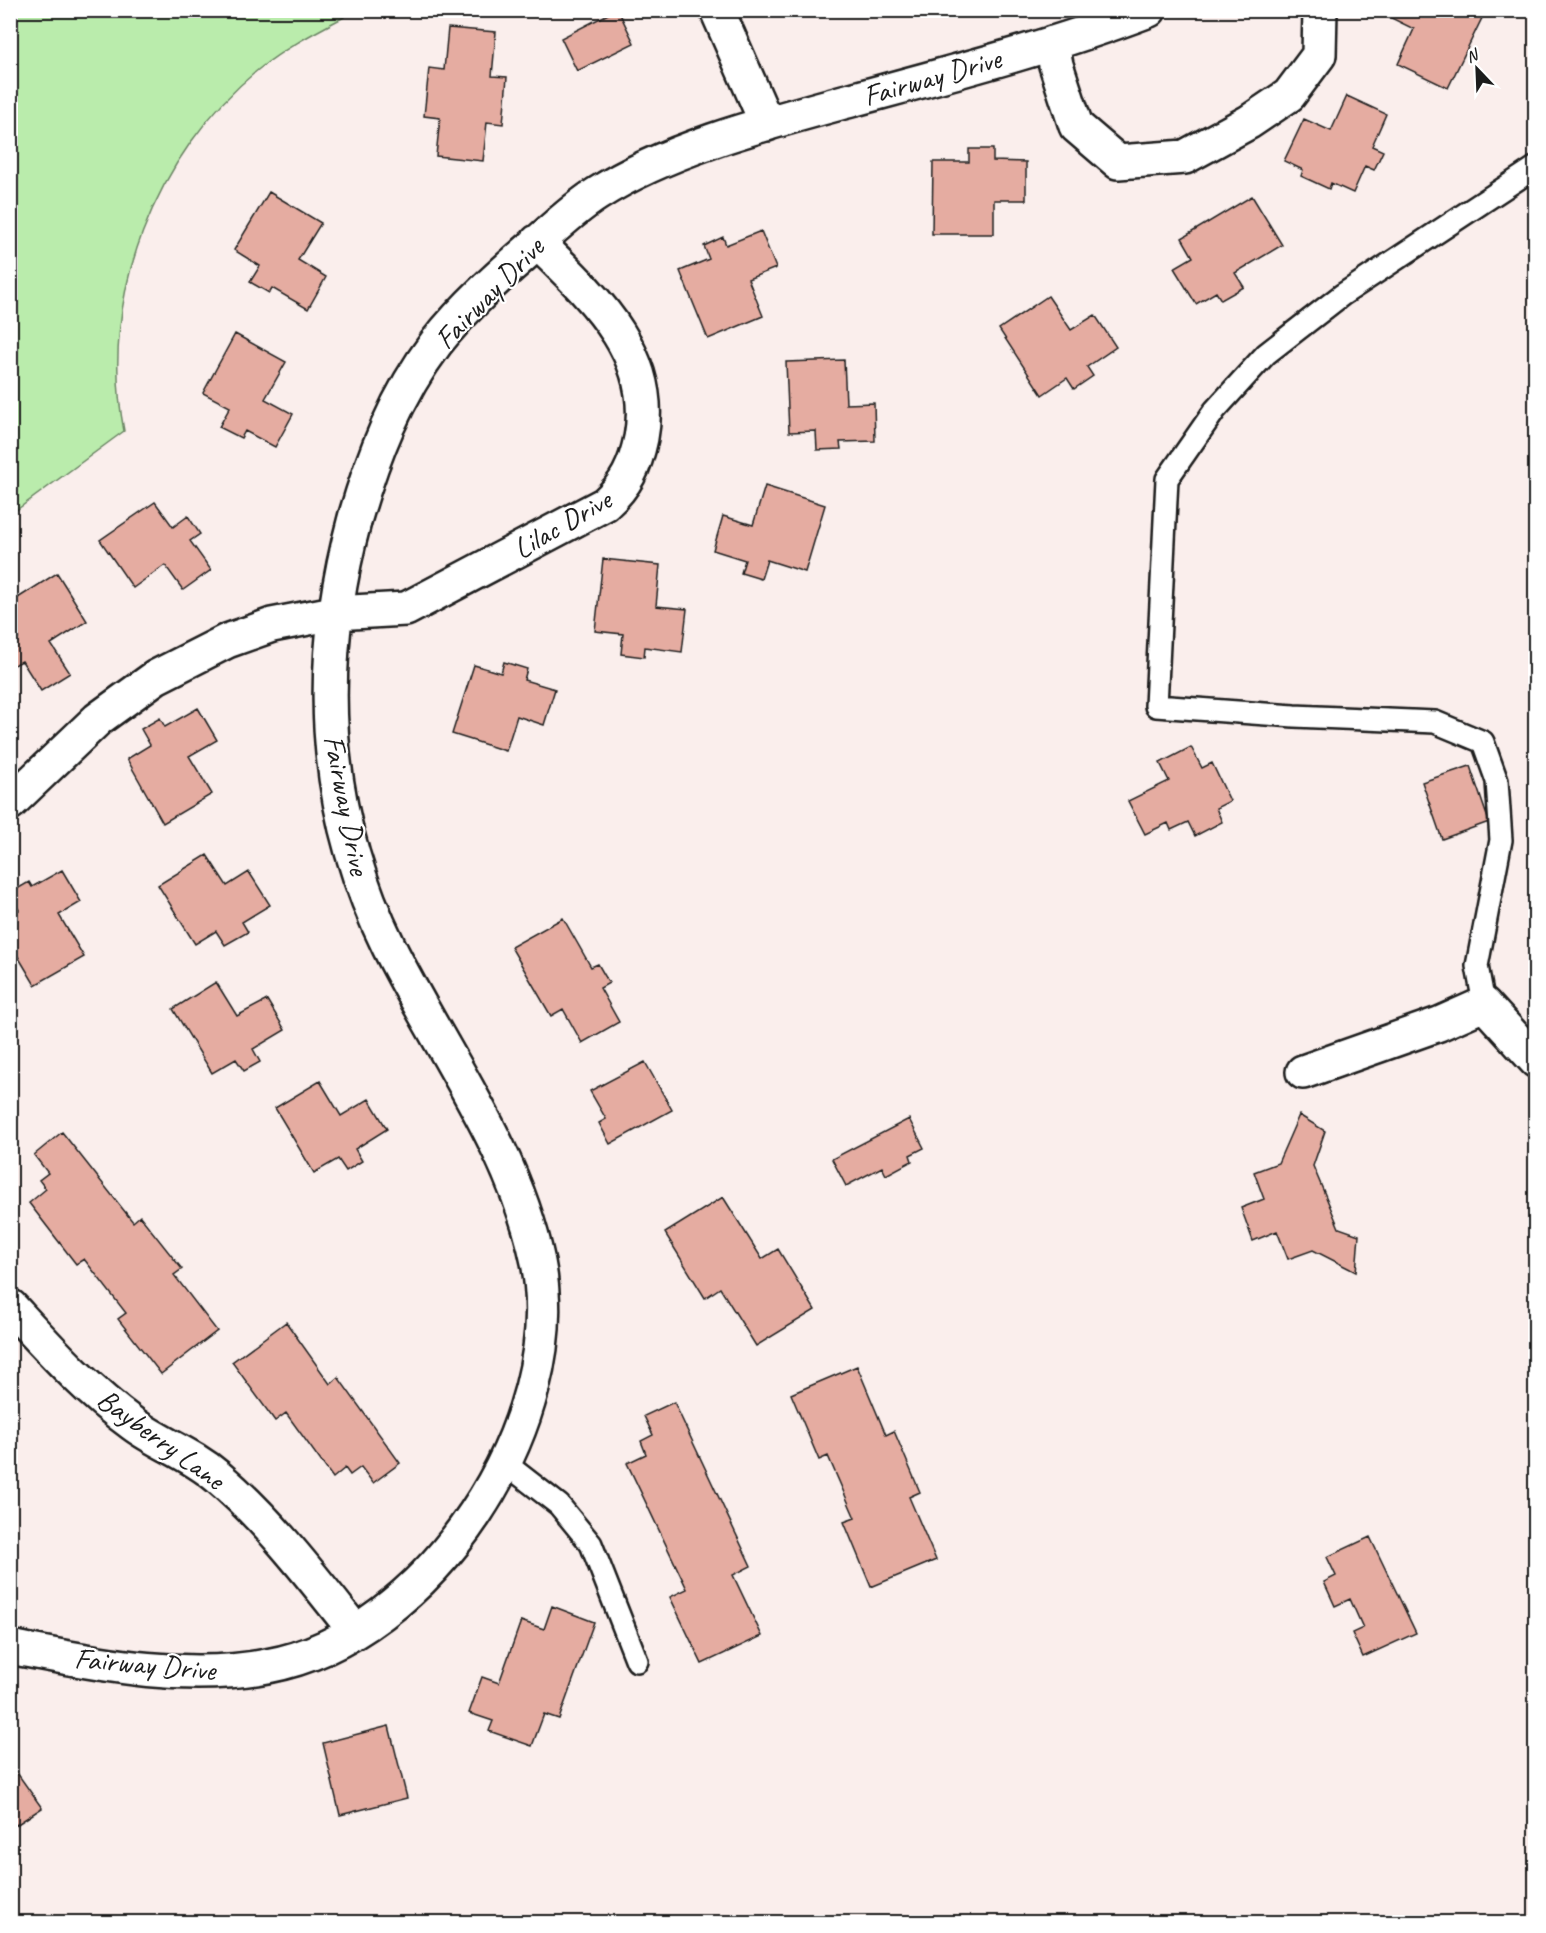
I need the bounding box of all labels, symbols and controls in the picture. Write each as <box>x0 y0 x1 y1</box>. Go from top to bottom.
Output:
street label: Fairway Drive <box>859 39 1007 115</box>
north arrow <box>1447 39 1507 99</box>
text: N <box>1463 44 1483 67</box>
street label: Fairway Drive <box>426 227 553 357</box>
street label: Lilac Drive <box>506 480 620 567</box>
street label: Fairway Drive <box>315 732 380 880</box>
street label: Bayberry Lane <box>90 1380 234 1499</box>
street label: Fairway Drive <box>73 1639 219 1689</box>

